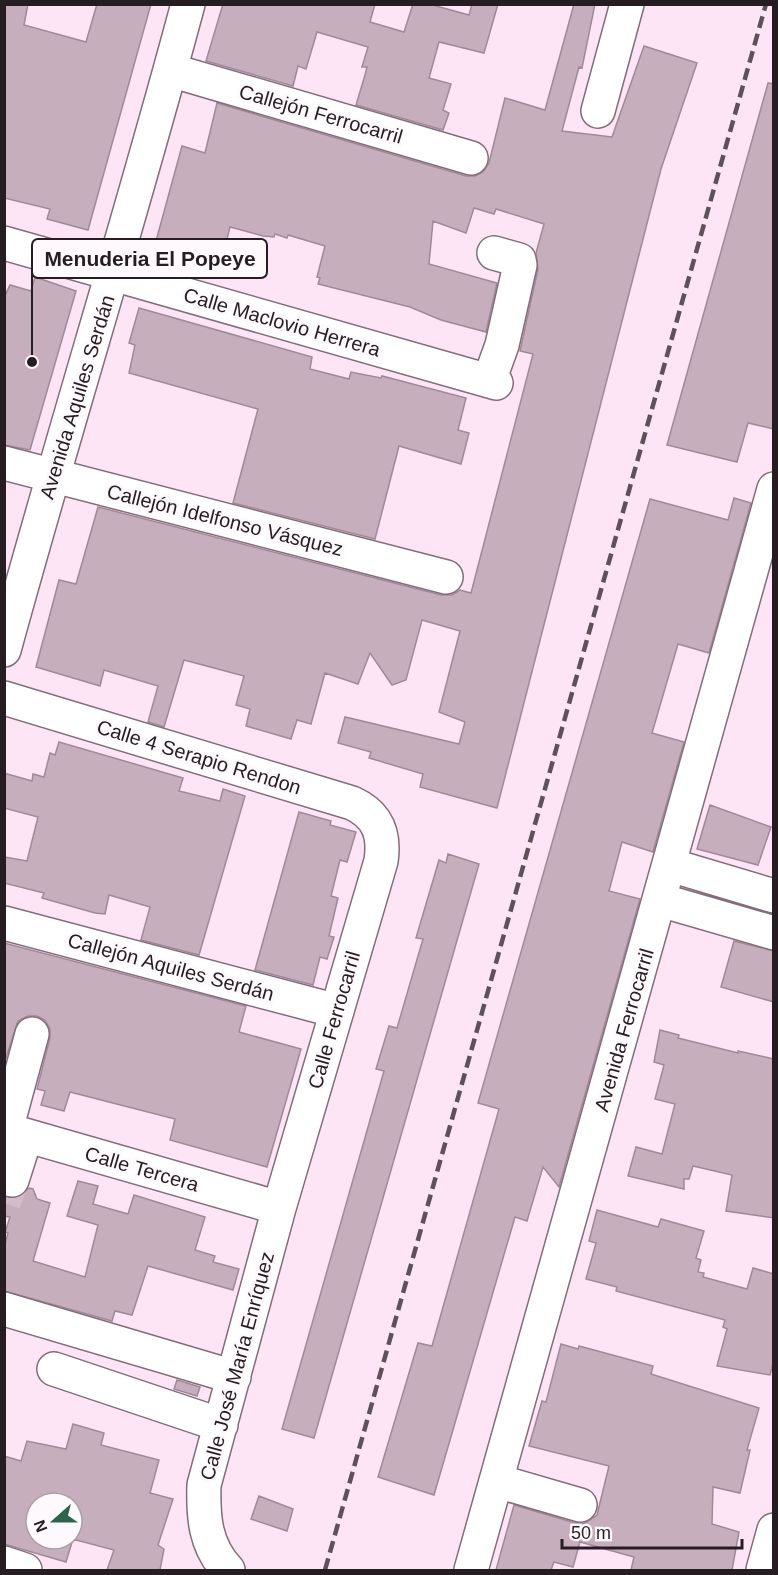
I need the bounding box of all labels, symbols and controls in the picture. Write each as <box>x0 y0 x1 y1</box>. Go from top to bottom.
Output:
street label: Callejón Ferrocarril <box>237 80 405 148</box>
callout: Menuderia El Popeye <box>32 239 267 278</box>
text: Menuderia El Popeye <box>44 247 256 270</box>
street label: Calle Maclovio Herrera <box>181 283 384 361</box>
street label: Avenida Aquiles Serdán <box>35 292 119 502</box>
street label: Callejón Idelfonso Vásquez <box>105 480 345 560</box>
street label: Calle 4 Serapio Rendon <box>94 715 304 799</box>
street label: Callejón Aquiles Serdán <box>66 929 276 1005</box>
street label: Avenida Ferrocarril <box>590 946 658 1114</box>
street label: Calle Ferrocarril <box>304 949 364 1091</box>
street label: Calle Tercera <box>83 1142 202 1196</box>
street label: Calle José María Enríquez <box>196 1249 278 1483</box>
north arrow <box>24 1491 84 1551</box>
scale bar <box>562 1512 742 1550</box>
text: N <box>30 1518 50 1535</box>
text: 50 m <box>571 1523 611 1543</box>

